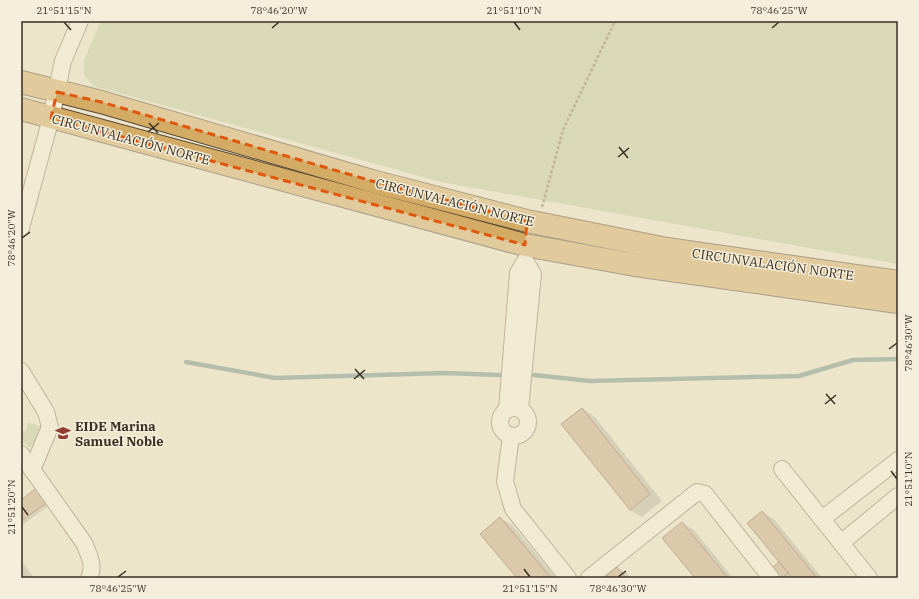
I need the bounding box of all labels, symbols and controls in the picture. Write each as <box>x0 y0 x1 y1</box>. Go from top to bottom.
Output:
text: 21°51'15"N <box>37 4 92 17</box>
text: 78°46'20"W <box>250 4 308 17</box>
text: 21°51'10"N <box>487 4 542 17</box>
text: 78°46'25"W <box>750 4 808 17</box>
street label: CIRCUNVALACIÓN NORTE <box>50 110 212 169</box>
street label: CIRCUNVALACIÓN NORTE <box>374 175 536 230</box>
text: 78°46'20"W <box>5 209 18 267</box>
street label: CIRCUNVALACIÓN NORTE <box>691 245 855 284</box>
text: 78°46'30"W <box>902 314 915 372</box>
place label: EIDE Marina Samuel Noble <box>75 418 164 450</box>
school or university icon: EIDE Marina Samuel Noble <box>54 424 72 442</box>
text: 21°51'10"N <box>902 451 915 507</box>
text: 21°51'20"N <box>5 479 18 535</box>
text: 78°46'25"W <box>89 582 147 595</box>
text: 21°51'15"N <box>503 582 558 595</box>
text: 78°46'30"W <box>589 582 647 595</box>

